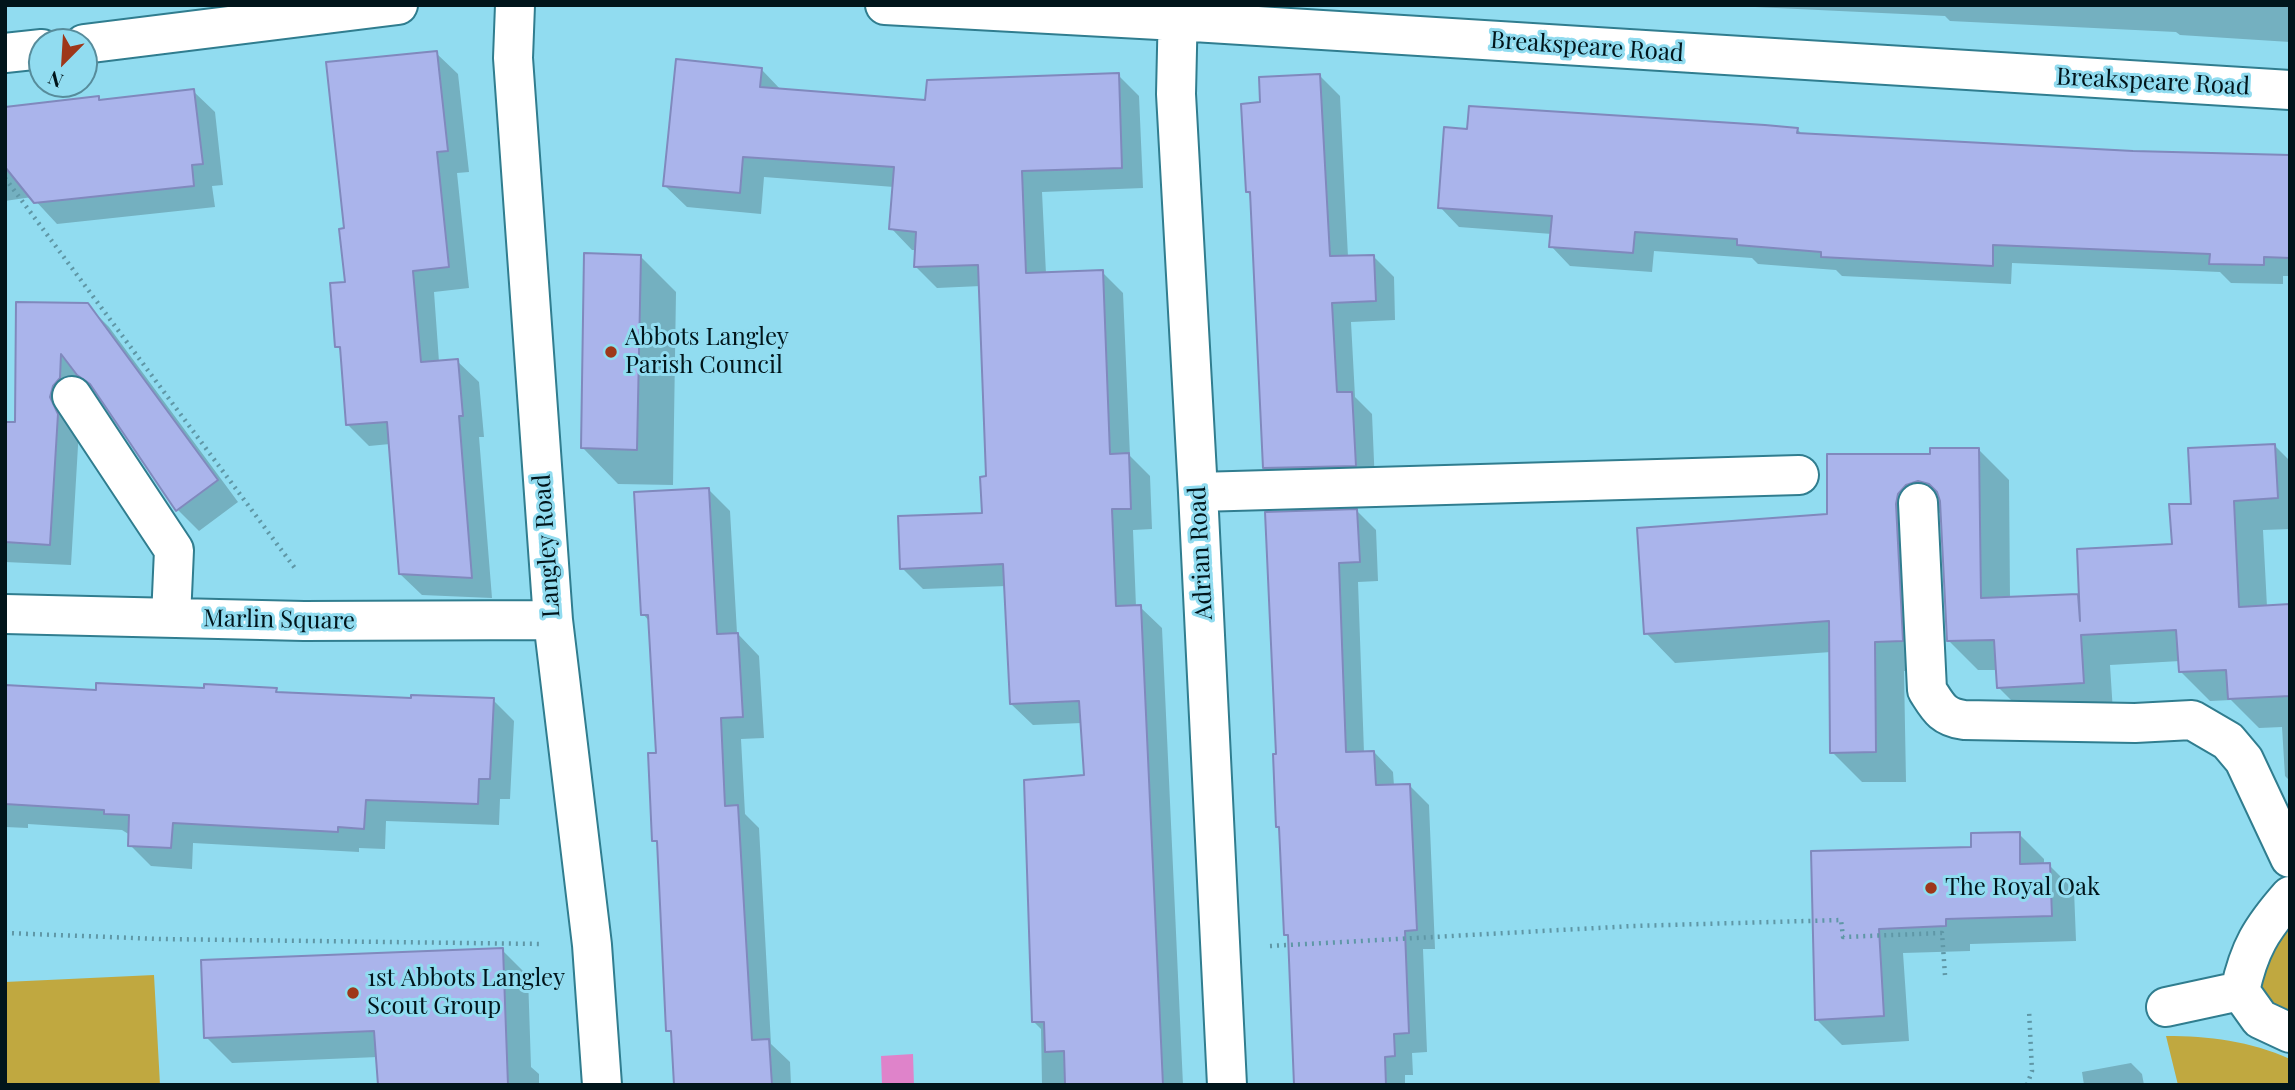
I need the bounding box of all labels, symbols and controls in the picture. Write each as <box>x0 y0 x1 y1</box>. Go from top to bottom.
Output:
street label: Breakspeare Road <box>1489 26 1685 68</box>
north arrow <box>28 28 98 98</box>
street label: Breakspeare Road <box>2055 63 2251 101</box>
text: N <box>44 66 67 95</box>
place label: Abbots Langley Parish Council <box>625 324 789 380</box>
marker: Abbots Langley Parish Council <box>603 344 619 360</box>
street label: Langley Road <box>528 473 566 619</box>
street label: Adrian Road <box>1183 486 1219 620</box>
street label: Marlin Square <box>203 604 355 636</box>
place label: The Royal Oak <box>1945 874 2100 902</box>
marker: The Royal Oak <box>1923 880 1939 896</box>
place label: 1st Abbots Langley Scout Group <box>367 965 565 1021</box>
marker: 1st Abbots Langley Scout Group <box>345 985 361 1001</box>

